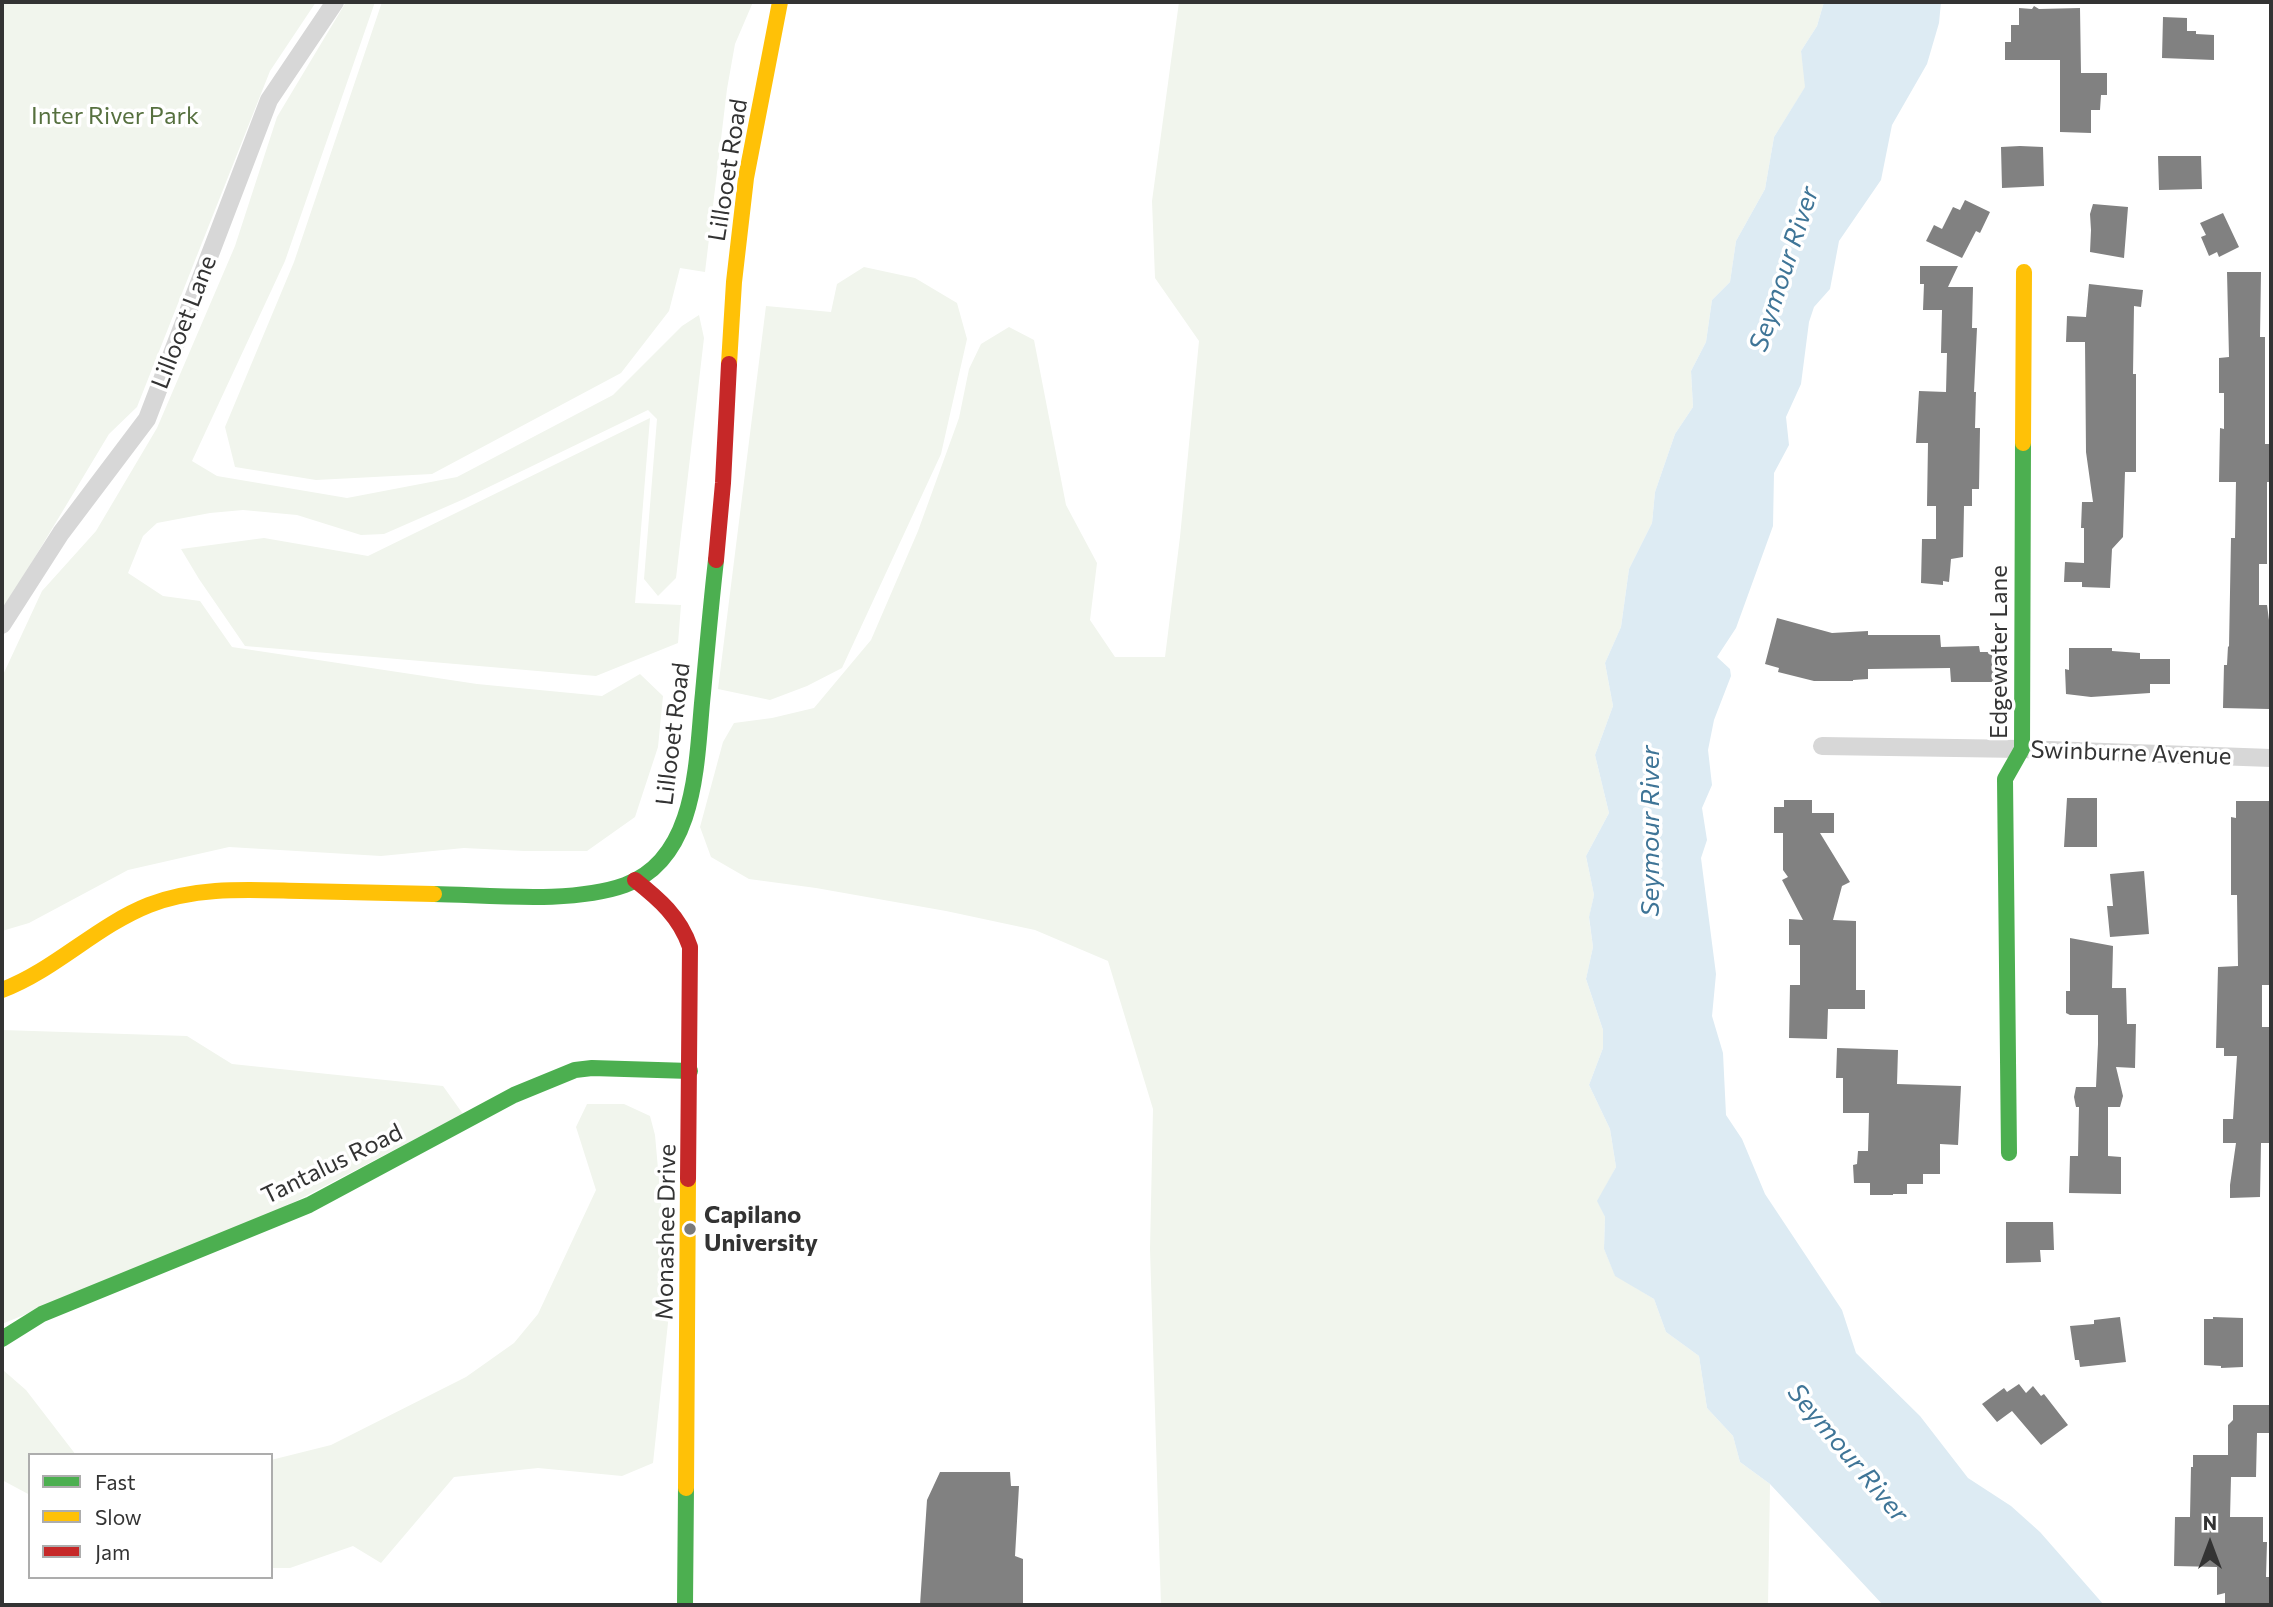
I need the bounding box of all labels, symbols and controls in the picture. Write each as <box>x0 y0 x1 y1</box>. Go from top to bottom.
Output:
street label: Lillooet Road <box>703 97 753 243</box>
park label: Inter River Park <box>31 102 199 130</box>
water label: Seymour River <box>1743 183 1825 355</box>
street label: Lillooet Lane <box>145 251 223 393</box>
street label: Edgewater Lane <box>1985 565 2013 739</box>
street label: Lillooet Road <box>650 661 696 807</box>
street label: Swinburne Avenue <box>2030 735 2232 771</box>
water label: Seymour River <box>1634 745 1666 917</box>
street label: Tantalus Road <box>257 1118 407 1210</box>
street label: Monashee Drive <box>650 1144 682 1320</box>
place label: Capilano University <box>704 1201 818 1257</box>
marker: Capilano University <box>682 1221 698 1237</box>
water label: Seymour River <box>1781 1377 1915 1529</box>
legend <box>28 1453 273 1579</box>
text: Fast <box>95 1469 136 1494</box>
text: Slow <box>95 1504 142 1529</box>
north arrow <box>2175 1509 2245 1579</box>
text: N <box>2203 1511 2217 1534</box>
text: Jam <box>95 1539 130 1564</box>

